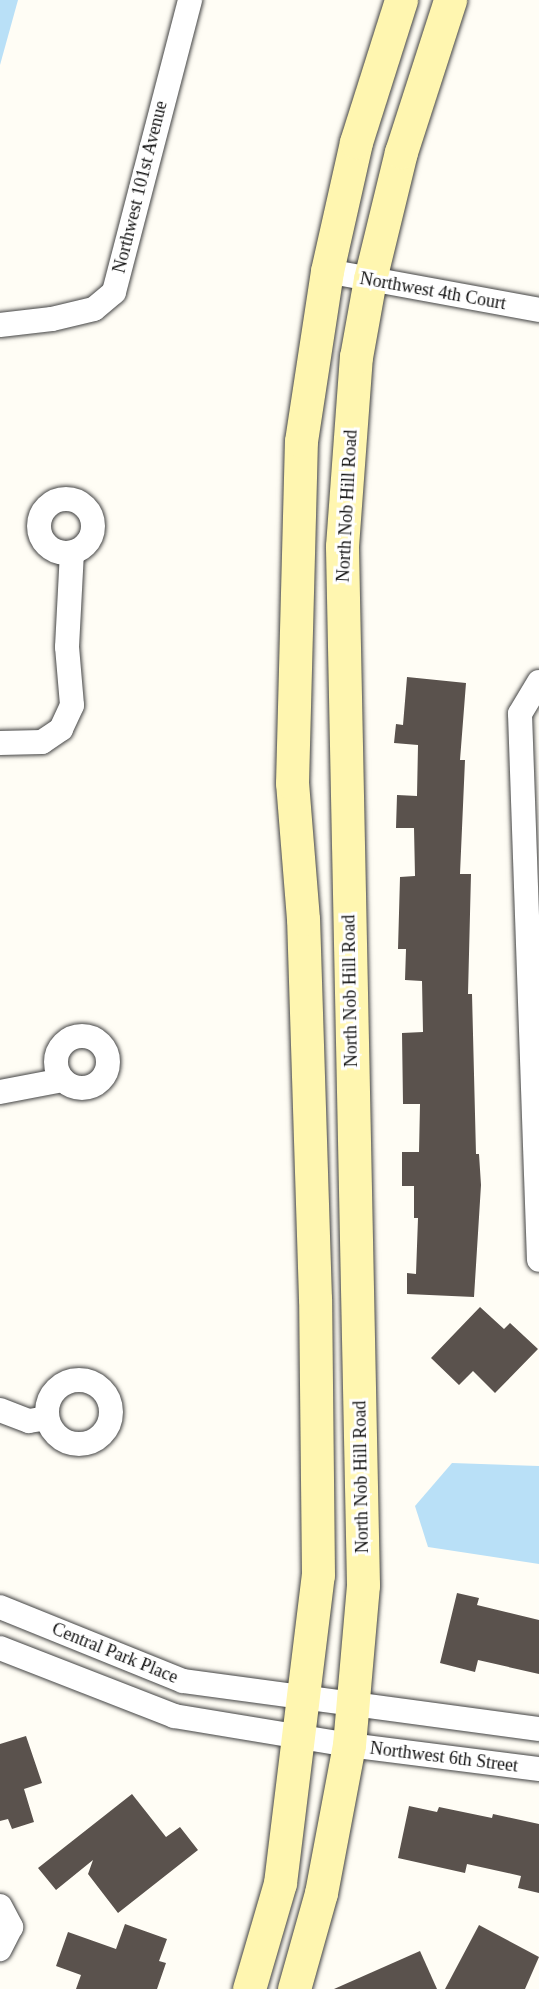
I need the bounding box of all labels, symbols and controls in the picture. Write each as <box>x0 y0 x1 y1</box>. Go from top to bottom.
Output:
street label: Northwest 101st Avenue <box>108 98 172 276</box>
street label: Northwest 4th Court <box>358 268 508 314</box>
street label: North Nob Hill Road <box>332 429 362 583</box>
street label: North Nob Hill Road <box>338 915 362 1067</box>
street label: North Nob Hill Road <box>349 1401 373 1553</box>
street label: Central Park Place <box>49 1618 181 1688</box>
street label: Northwest 6th Street <box>369 1737 519 1777</box>

